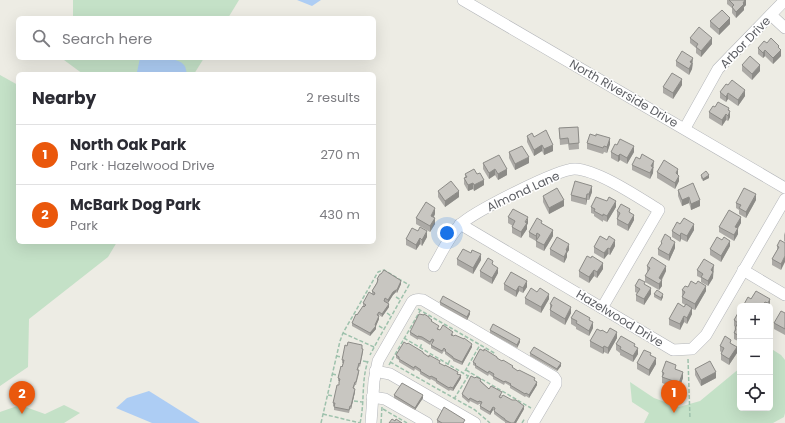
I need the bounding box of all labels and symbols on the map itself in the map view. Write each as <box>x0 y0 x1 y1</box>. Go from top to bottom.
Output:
street label: Arbor Drive <box>716 12 774 72</box>
street label: North Riverside Drive <box>567 55 681 131</box>
street label: Almond Lane <box>484 167 562 215</box>
your location <box>437 223 457 243</box>
street label: Hazelwood Drive <box>573 285 667 351</box>
pin: 1 <box>661 380 687 413</box>
pin: 2 <box>9 381 35 414</box>

